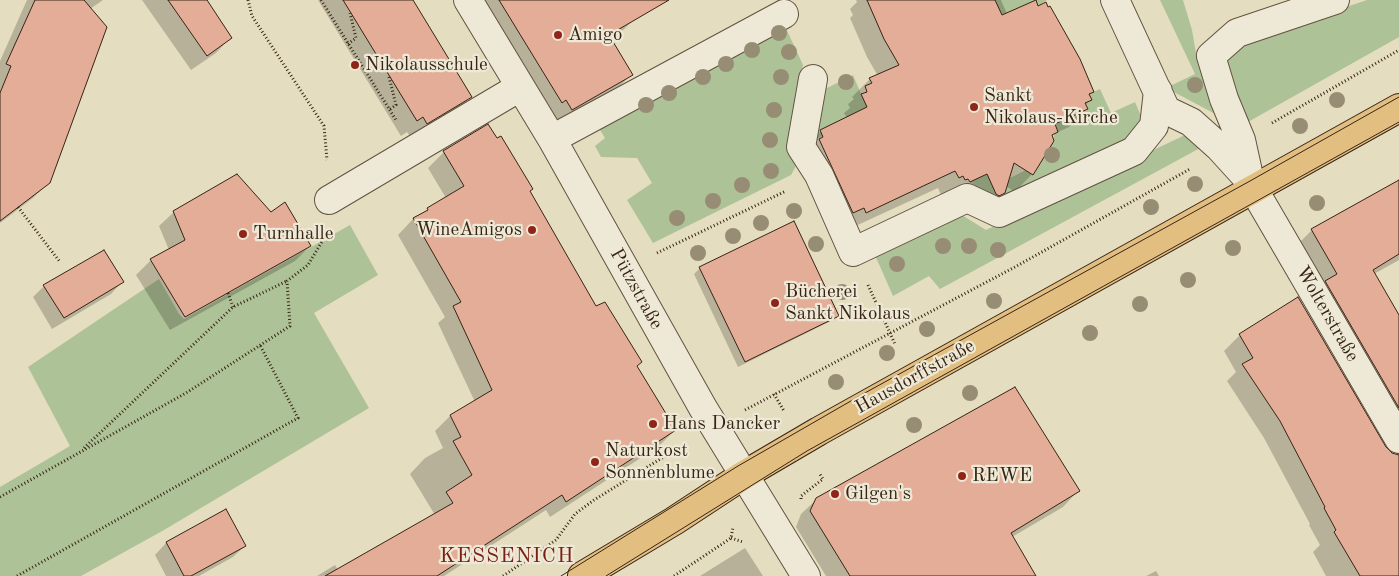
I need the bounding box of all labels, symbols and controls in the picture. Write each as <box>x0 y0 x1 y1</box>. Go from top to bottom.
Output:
place label: Amigo <box>568 24 622 46</box>
marker: Amigo <box>552 29 564 41</box>
place label: Nikolausschule <box>365 54 488 76</box>
marker: Nikolausschule <box>349 59 361 71</box>
place label: Sankt Nikolaus-Kirche <box>984 85 1118 129</box>
marker: Sankt Nikolaus-Kirche <box>968 101 980 113</box>
place label: WineAmigos <box>416 219 522 241</box>
place label: Turnhalle <box>253 223 333 245</box>
marker: WineAmigos <box>526 224 538 236</box>
marker: Turnhalle <box>237 228 249 240</box>
street label: Pützstraße <box>604 245 668 333</box>
street label: Wolterstraße <box>1290 262 1364 366</box>
place label: Bücherei Sankt Nikolaus <box>785 281 910 325</box>
marker: Bücherei Sankt Nikolaus <box>769 297 781 309</box>
street label: Hausdorffstraße <box>851 335 979 419</box>
place label: Hans Dancker <box>663 413 780 435</box>
marker: Hans Dancker <box>647 418 659 430</box>
place label: Naturkost Sonnenblume <box>605 440 715 484</box>
marker: Naturkost Sonnenblume <box>589 456 601 468</box>
place label: REWE <box>972 465 1032 487</box>
marker: REWE <box>956 470 968 482</box>
place label: Gilgen's <box>845 483 911 505</box>
marker: Gilgen's <box>829 488 841 500</box>
district label: KESSENICH <box>438 543 576 569</box>

